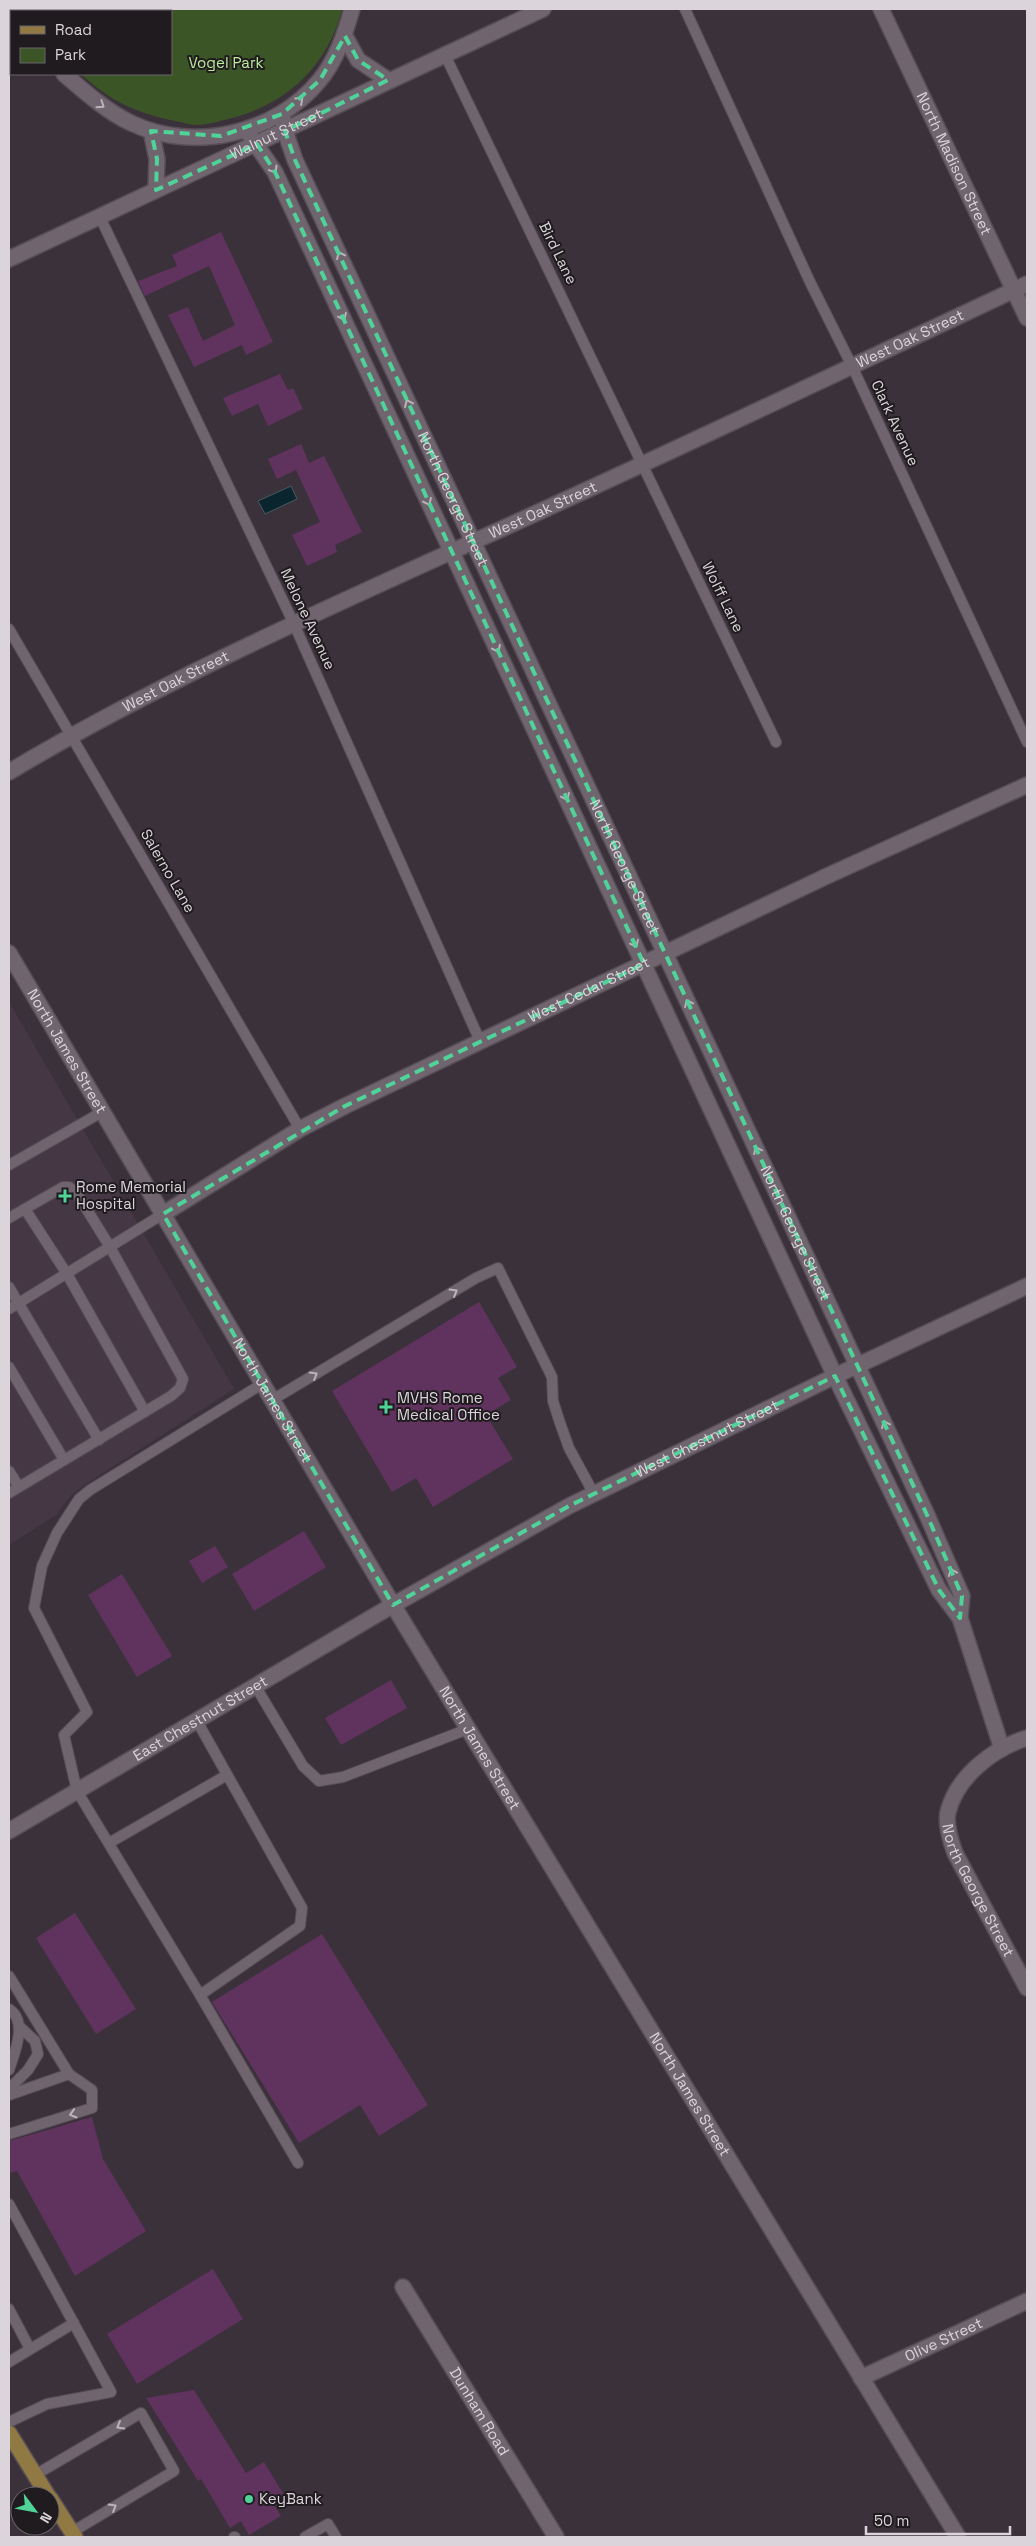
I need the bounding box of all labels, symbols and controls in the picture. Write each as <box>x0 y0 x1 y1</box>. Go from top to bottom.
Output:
legend <box>10 10 172 75</box>
text: Road <box>55 20 92 39</box>
text: Park <box>55 45 86 64</box>
park label: Vogel Park <box>188 53 264 72</box>
street label: North Madison Street <box>913 89 996 238</box>
one-way arrow <box>294 97 303 106</box>
one-way arrow <box>96 99 105 108</box>
street label: Walnut Street <box>227 104 325 163</box>
one-way arrow <box>267 165 277 174</box>
street label: Bird Lane <box>535 218 582 287</box>
one-way arrow <box>335 251 346 260</box>
street label: West Oak Street <box>853 305 967 372</box>
one-way arrow <box>336 312 347 321</box>
street label: Clark Avenue <box>867 377 924 469</box>
one-way arrow <box>404 399 415 408</box>
street label: North George Street <box>414 428 493 569</box>
street label: West Oak Street <box>486 477 600 543</box>
one-way arrow <box>422 497 432 506</box>
street label: Wolff Lane <box>698 558 749 635</box>
street label: Melone Avenue <box>277 565 340 673</box>
one-way arrow <box>490 644 500 653</box>
street label: West Oak Street <box>119 646 232 716</box>
one-way arrow <box>560 791 570 800</box>
street label: North George Street <box>586 796 665 937</box>
street label: Salerno Lane <box>137 826 200 916</box>
one-way arrow <box>629 939 639 948</box>
street label: West Cedar Street <box>525 952 653 1026</box>
street label: North James Street <box>23 985 111 1117</box>
one-way arrow <box>684 999 694 1008</box>
one-way arrow <box>752 1146 763 1155</box>
street label: North George Street <box>756 1162 836 1303</box>
place label: Rome Memorial Hospital <box>76 1177 186 1213</box>
marker: Rome Memorial Hospital <box>58 1189 72 1203</box>
one-way arrow <box>448 1288 457 1298</box>
street label: North James Street <box>229 1334 317 1466</box>
one-way arrow <box>309 1372 318 1382</box>
place label: MVHS Rome Medical Office <box>397 1388 500 1424</box>
street label: West Chestnut Street <box>632 1395 782 1481</box>
marker: MVHS Rome Medical Office <box>379 1400 393 1414</box>
one-way arrow <box>881 1420 891 1429</box>
one-way arrow <box>947 1568 958 1577</box>
street label: East Chestnut Street <box>129 1671 271 1765</box>
street label: North James Street <box>435 1682 525 1813</box>
street label: North George Street <box>938 1822 1019 1960</box>
street label: North James Street <box>645 2029 735 2160</box>
one-way arrow <box>70 2108 78 2118</box>
street label: Olive Street <box>901 2313 985 2366</box>
street label: Dunham Road <box>445 2364 514 2459</box>
one-way arrow <box>116 2419 125 2429</box>
north arrow <box>10 2486 60 2536</box>
place label: KeyBank <box>259 2489 322 2508</box>
marker: KeyBank <box>243 2493 255 2505</box>
one-way arrow <box>108 2504 117 2514</box>
scale bar <box>866 2504 1010 2536</box>
text: N <box>36 2509 56 2527</box>
text: 50 m <box>874 2511 909 2530</box>

